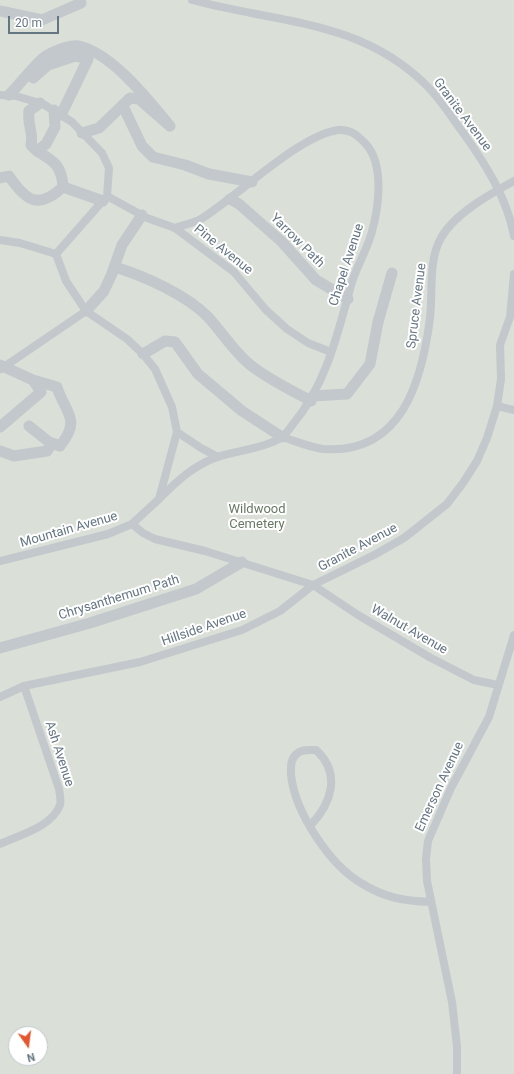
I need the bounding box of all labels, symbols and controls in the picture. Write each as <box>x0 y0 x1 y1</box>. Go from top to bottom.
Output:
scale bar <box>10 8 61 34</box>
text: 20 m <box>15 16 42 30</box>
street label: Granite Avenue <box>430 75 494 155</box>
street label: Yarrow Path <box>267 211 327 271</box>
street label: Pine Avenue <box>190 222 256 278</box>
street label: Chapel Avenue <box>326 222 368 308</box>
street label: Spruce Avenue <box>404 262 430 350</box>
park label: Wildwood Cemetery <box>228 502 286 533</box>
street label: Mountain Avenue <box>19 509 119 551</box>
street label: Granite Avenue <box>316 521 400 575</box>
street label: Chrysanthemum Path <box>57 572 181 624</box>
street label: Walnut Avenue <box>368 602 450 658</box>
street label: Hillside Avenue <box>160 606 248 650</box>
street label: Ash Avenue <box>41 719 77 789</box>
street label: Emerson Avenue <box>412 740 468 834</box>
north arrow <box>8 1026 48 1066</box>
text: N <box>25 1050 36 1064</box>

